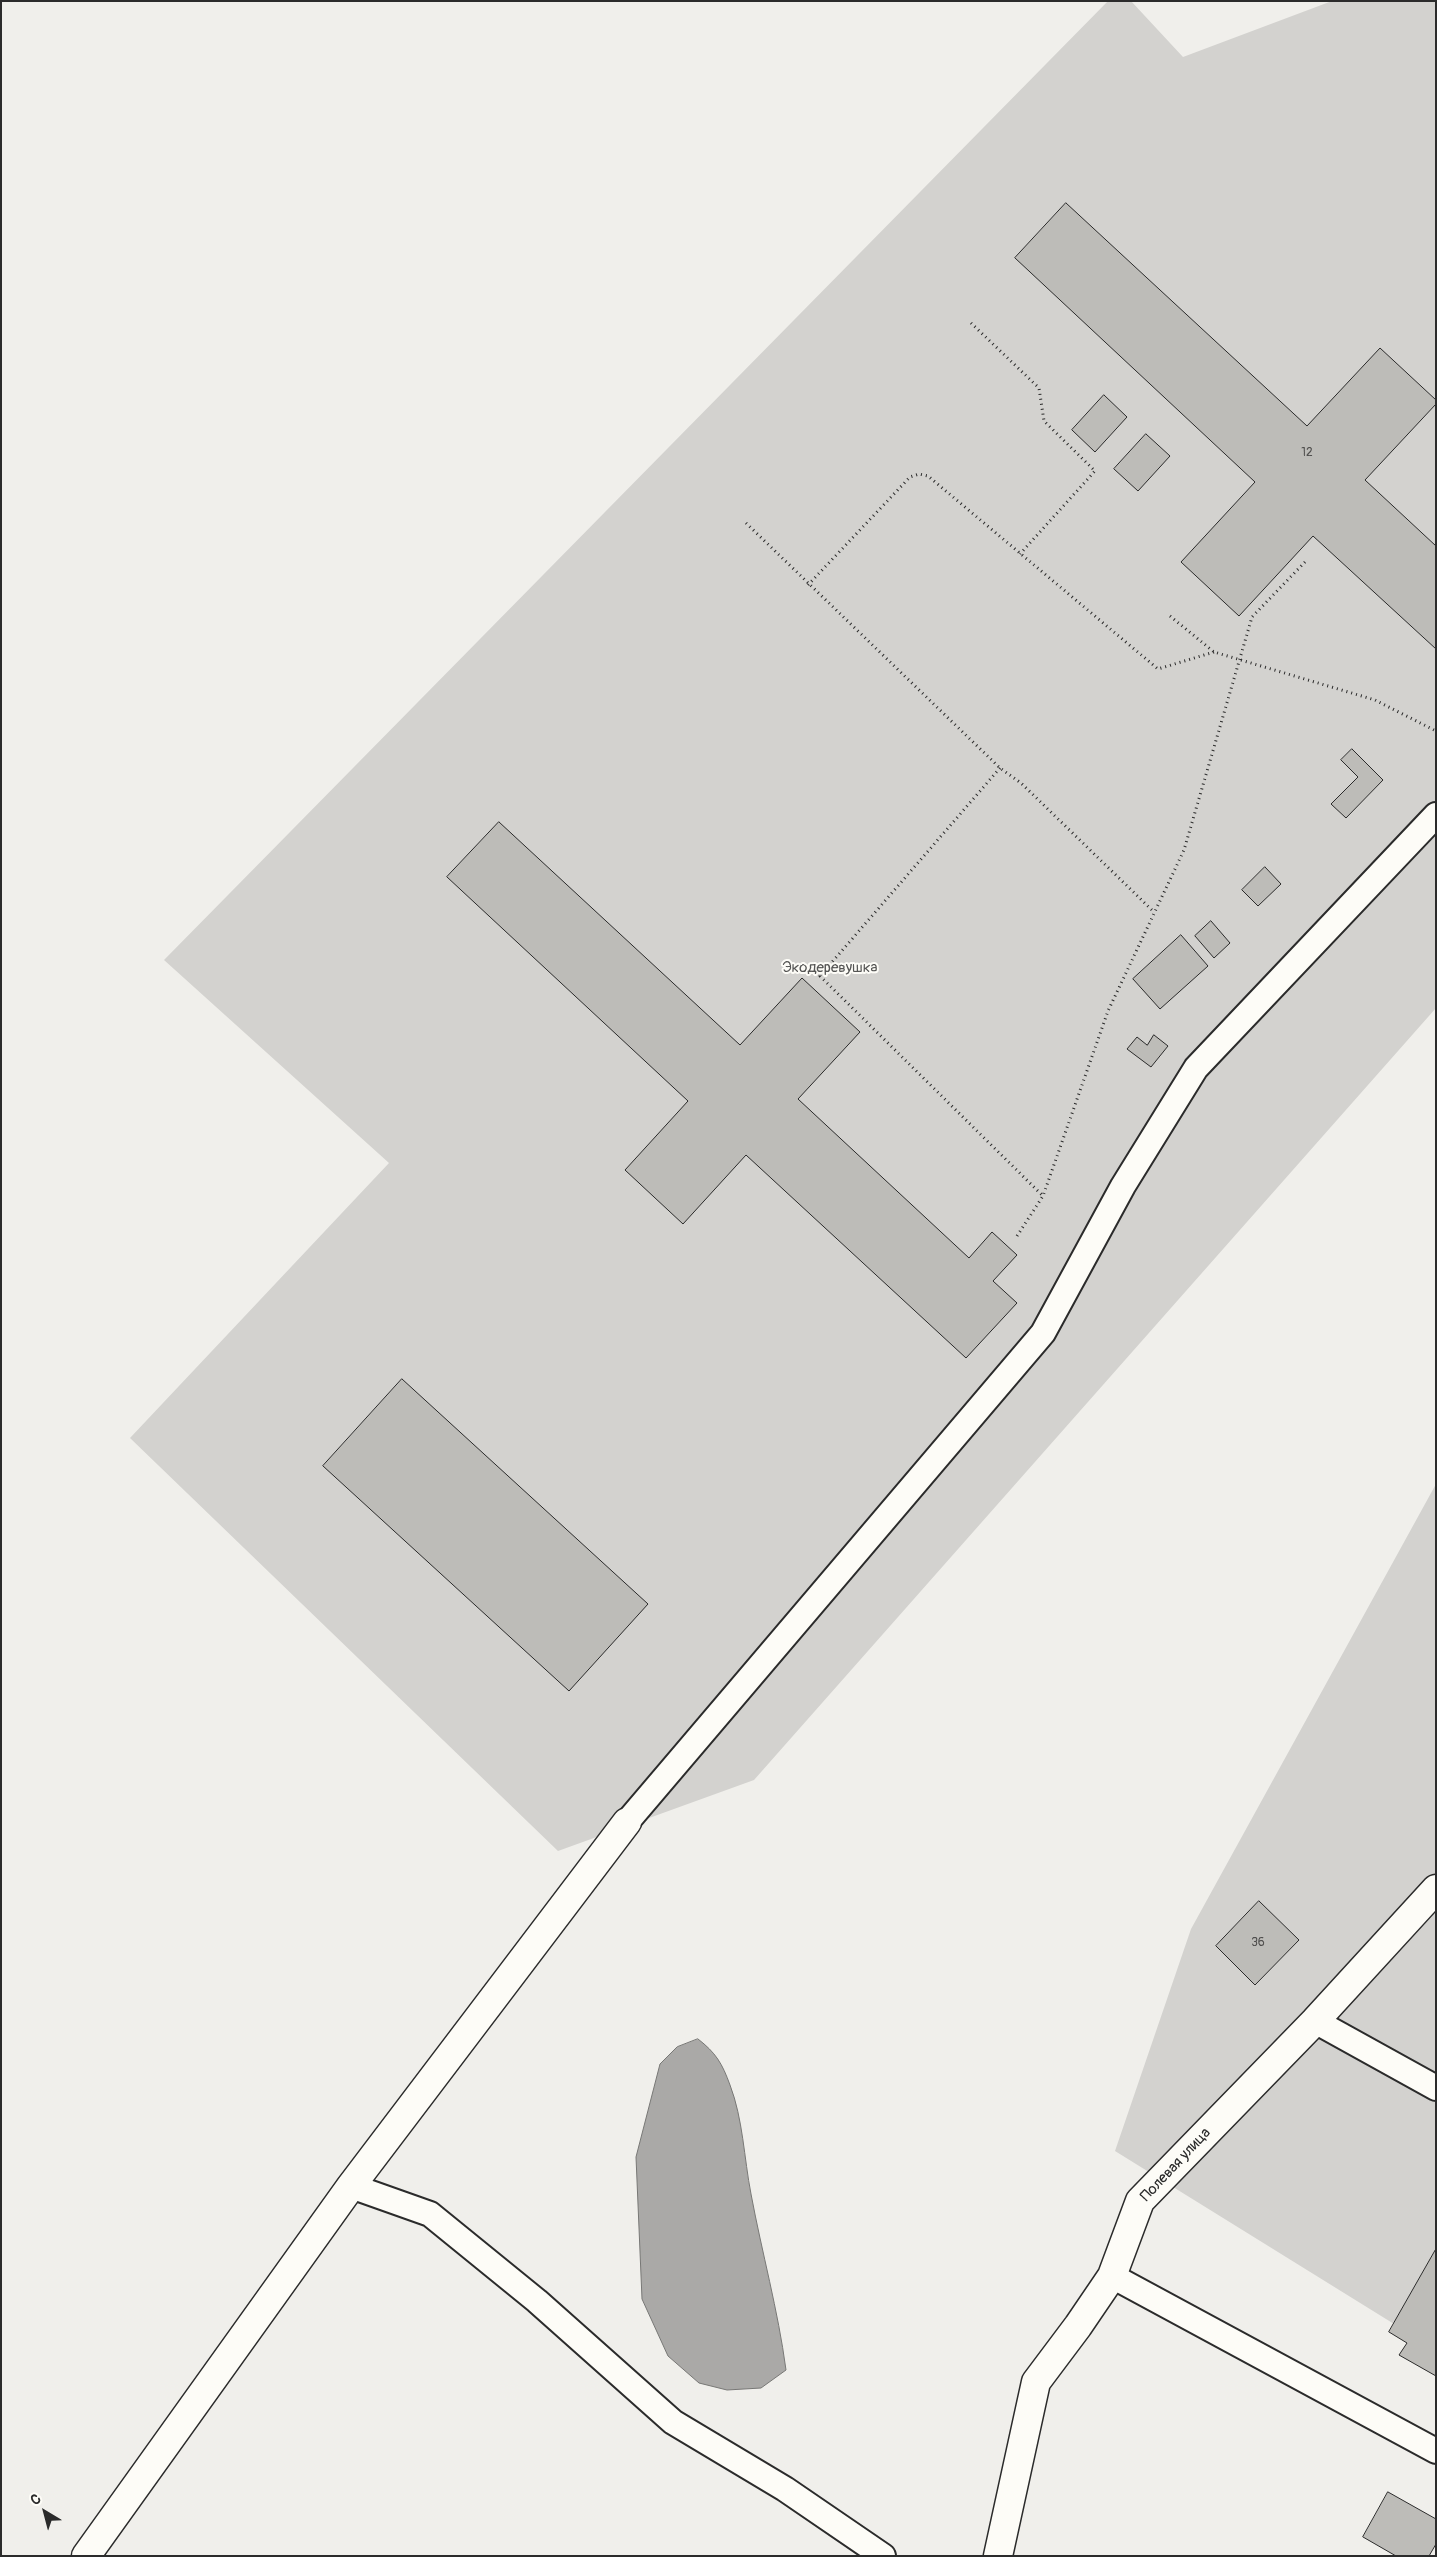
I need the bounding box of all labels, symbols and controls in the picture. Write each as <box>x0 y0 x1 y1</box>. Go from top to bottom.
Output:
house number: 12 <box>1301 446 1313 460</box>
park label: Экодеревушка <box>783 959 877 977</box>
house number: 36 <box>1251 1936 1265 1950</box>
street label: Полевая улица <box>1137 2124 1215 2206</box>
north arrow <box>20 2487 70 2537</box>
text: С <box>27 2490 44 2509</box>

